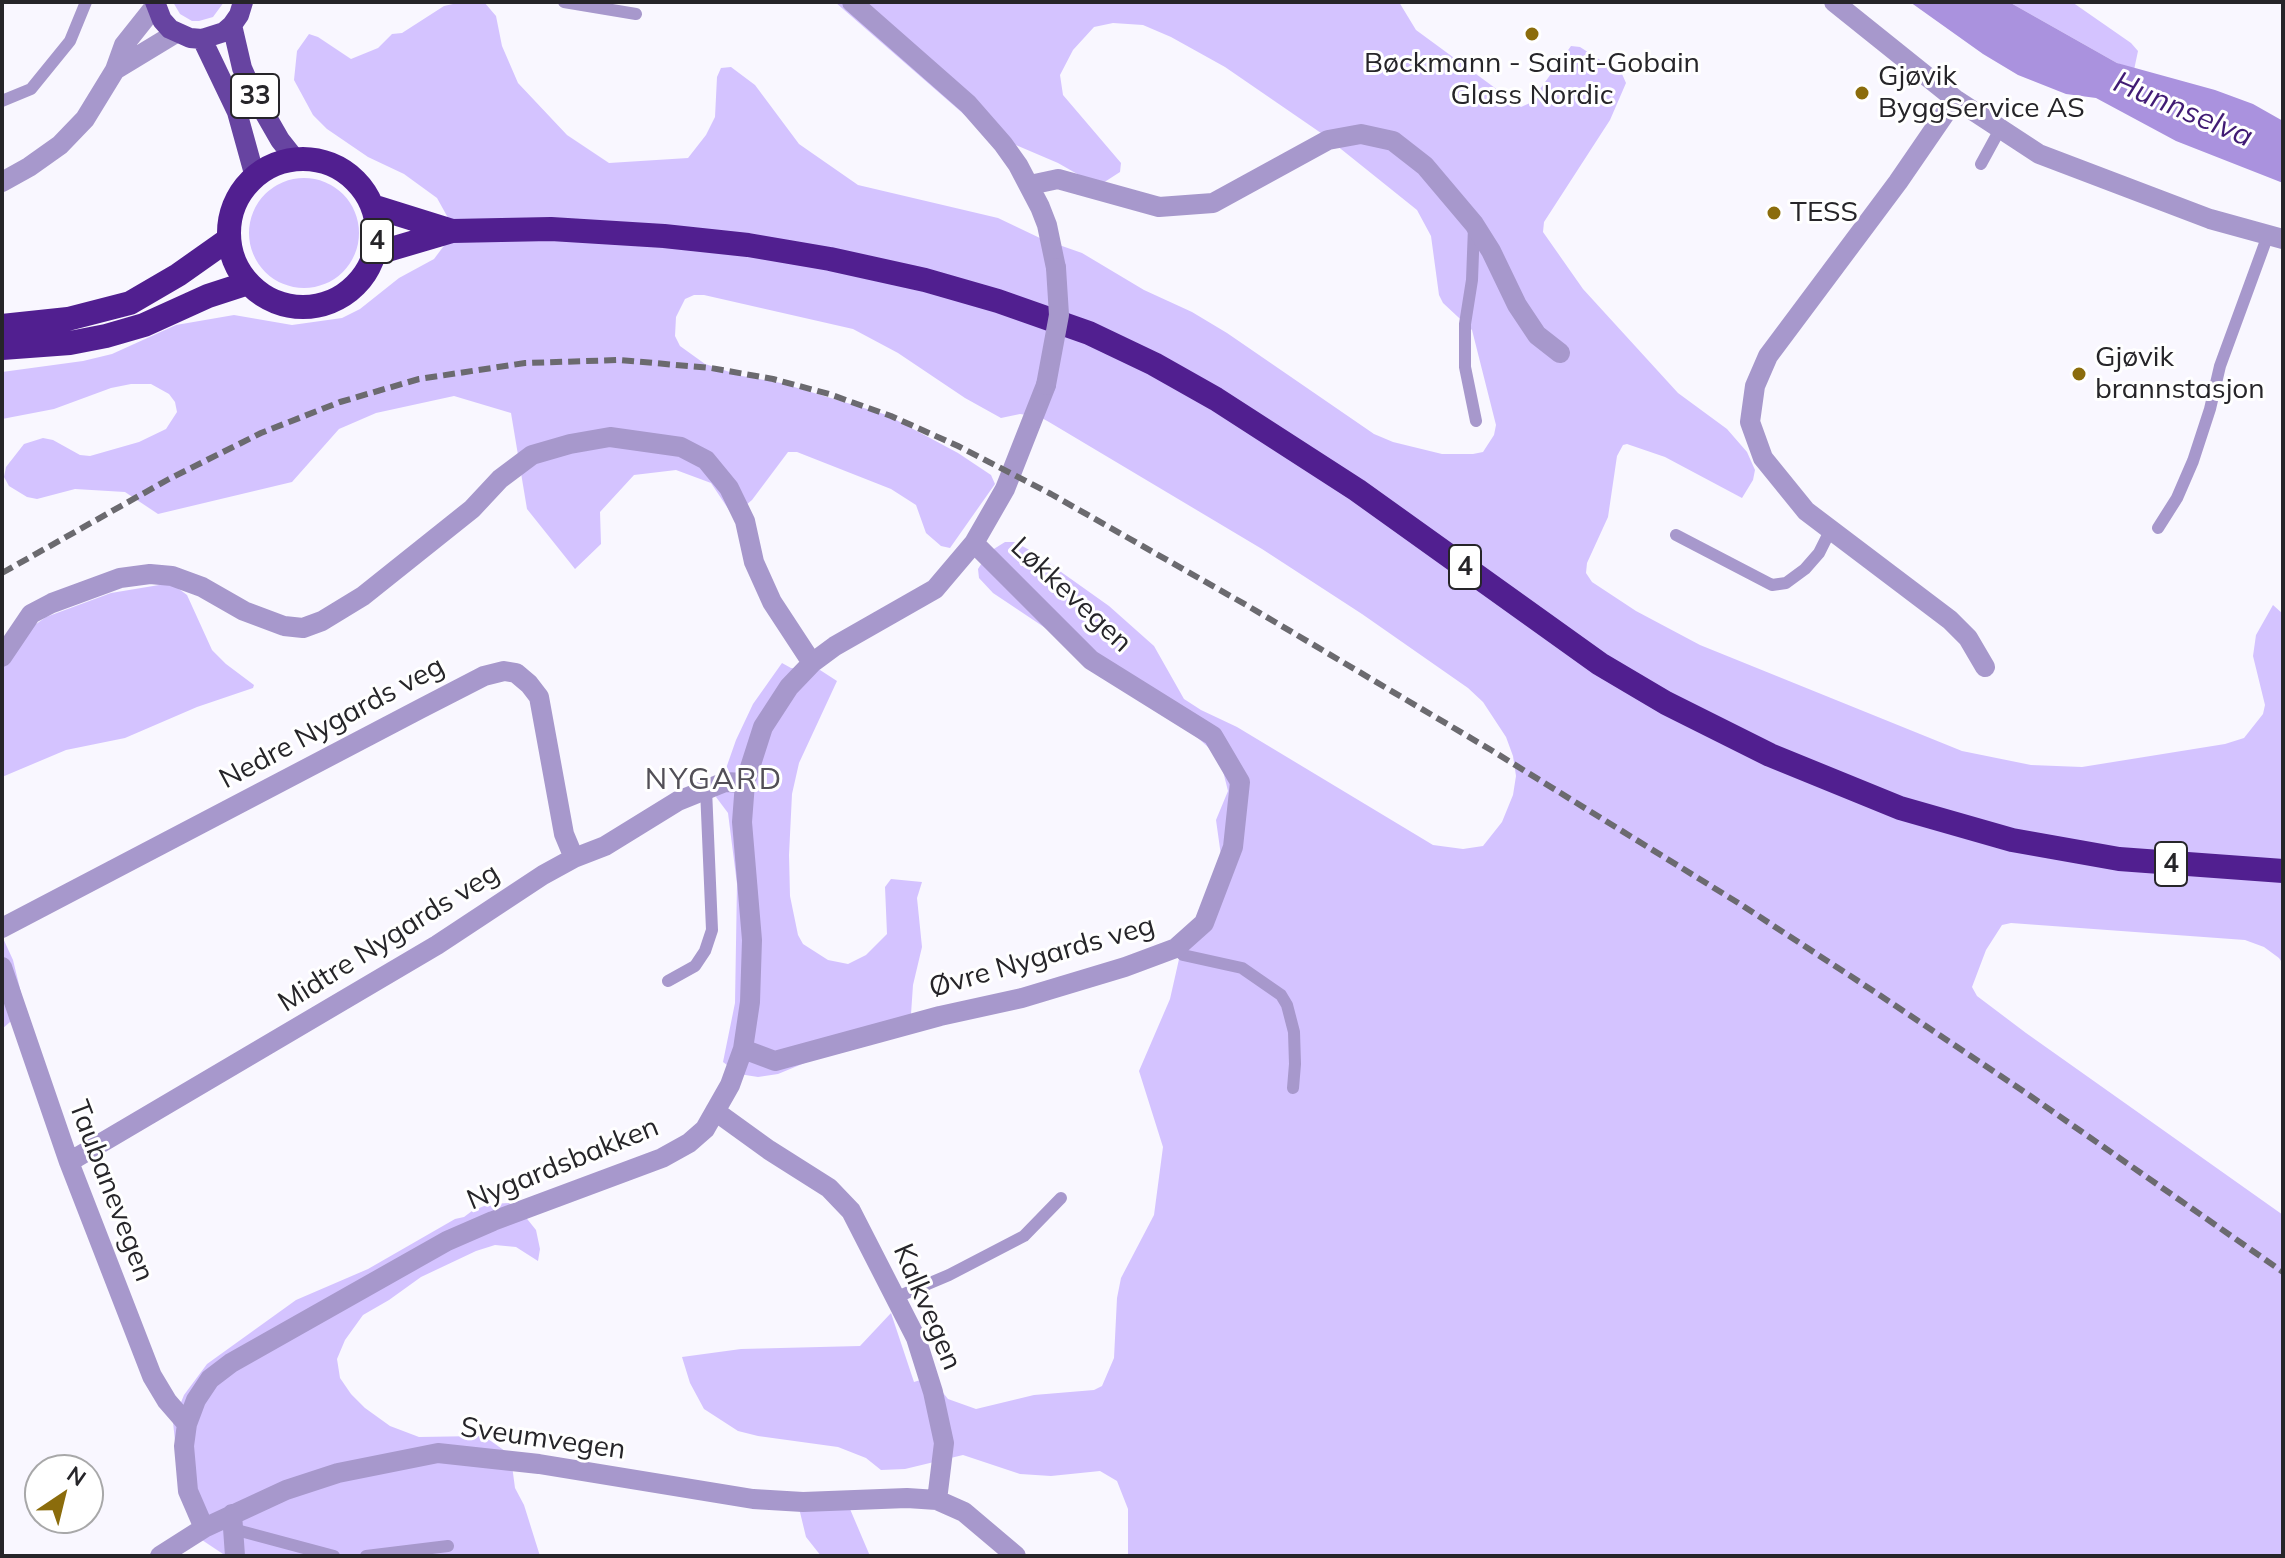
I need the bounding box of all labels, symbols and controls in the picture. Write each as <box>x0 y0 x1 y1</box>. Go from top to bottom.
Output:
marker: Bøckmann - Saint-Gobain Glass Nordic <box>1523 25 1541 43</box>
place label: Bøckmann - Saint-Gobain Glass Nordic <box>1364 47 1700 113</box>
place label: Gjøvik ByggService AS <box>1878 60 2085 126</box>
water label: Hunnselva <box>2108 65 2258 155</box>
road number: 33 <box>231 74 279 118</box>
marker: Gjøvik ByggService AS <box>1853 84 1871 102</box>
place label: TESS <box>1790 196 1858 230</box>
marker: TESS <box>1765 204 1783 222</box>
road number: 4 <box>361 219 393 263</box>
place label: Gjøvik brannstasjon <box>2095 341 2265 407</box>
marker: Gjøvik brannstasjon <box>2070 365 2088 383</box>
street label: Løkkevegen <box>1004 531 1138 659</box>
road number: 4 <box>1449 545 1481 589</box>
street label: Nedre Nygards veg <box>214 650 450 796</box>
district label: NYGARD <box>645 762 783 798</box>
road number: 4 <box>2155 842 2187 886</box>
street label: Midtre Nygards veg <box>272 856 506 1020</box>
street label: Øvre Nygards veg <box>925 909 1159 1005</box>
street label: Taubanevegen <box>61 1096 161 1286</box>
street label: Nygardsbakken <box>462 1110 664 1218</box>
street label: Kalkvegen <box>885 1239 969 1375</box>
street label: Sveumvegen <box>458 1411 628 1467</box>
north arrow <box>24 1454 104 1534</box>
text: N <box>62 1460 91 1492</box>

